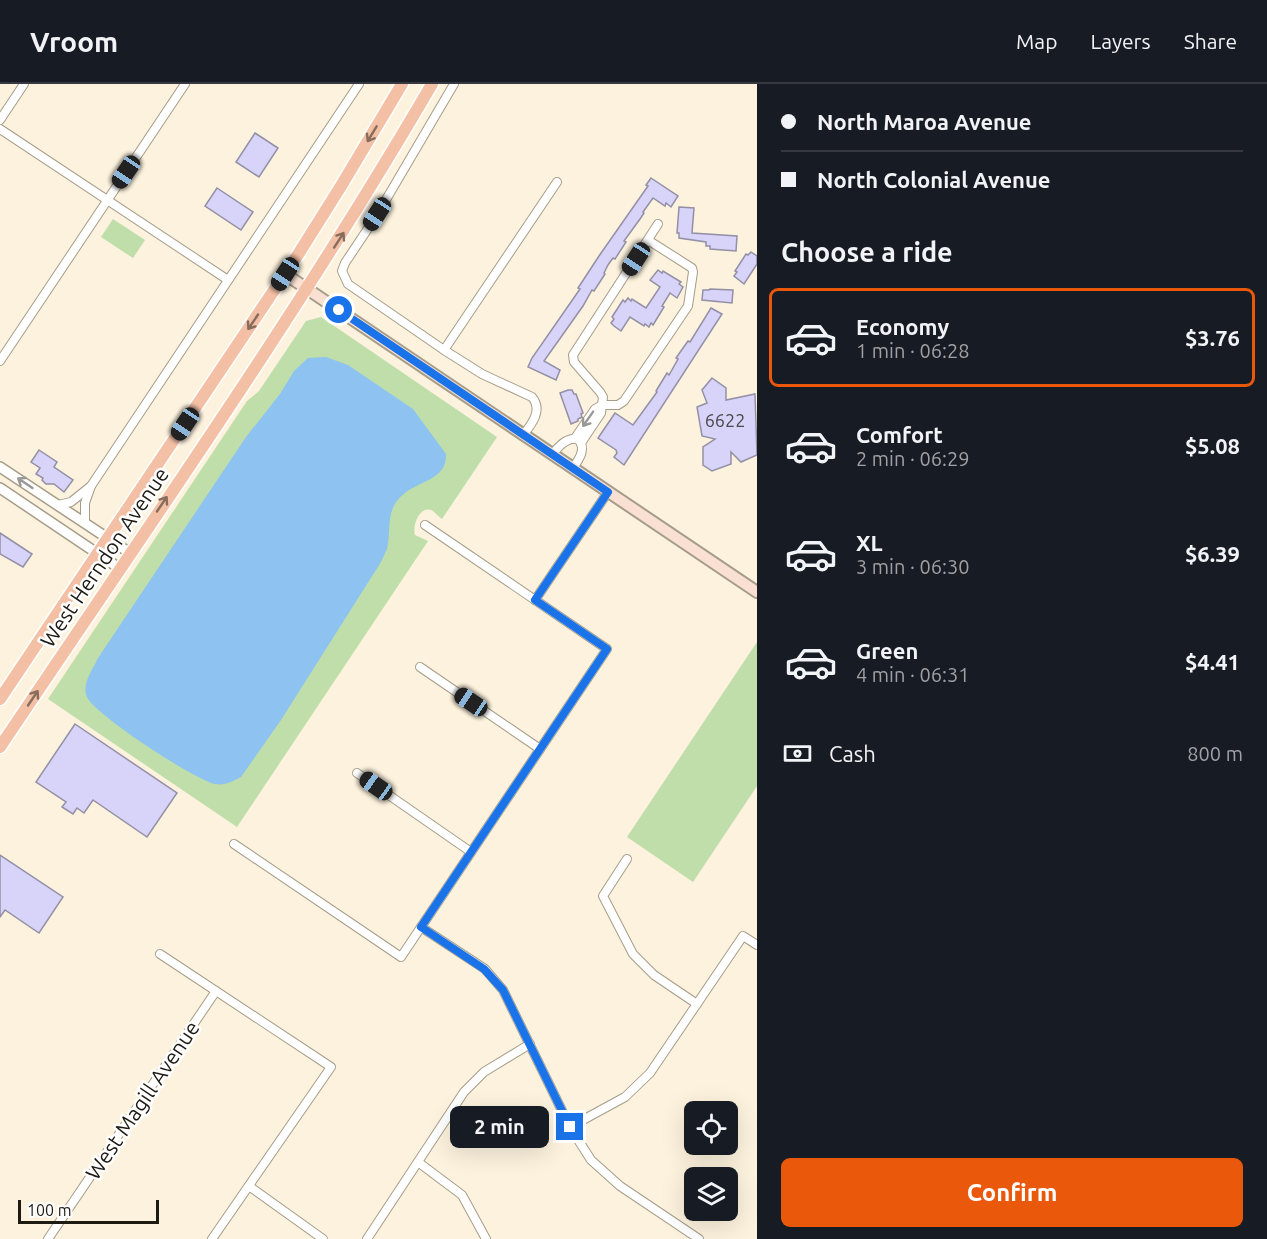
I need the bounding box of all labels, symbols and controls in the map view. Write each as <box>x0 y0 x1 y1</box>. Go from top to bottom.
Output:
text: Vroom <box>30 26 118 57</box>
text: Map <box>1016 29 1057 53</box>
text: Layers <box>1090 29 1151 53</box>
text: Share <box>1184 29 1237 53</box>
text: North Maroa Avenue <box>817 109 1032 134</box>
one-way arrow <box>366 125 378 142</box>
car <box>108 152 144 192</box>
text: North Colonial Avenue <box>817 167 1051 192</box>
car <box>360 194 394 234</box>
one-way arrow <box>332 231 345 248</box>
text: Choose a ride <box>781 237 953 267</box>
car <box>619 239 653 279</box>
car <box>268 254 302 294</box>
route start <box>325 296 352 323</box>
icon: car <box>784 311 838 365</box>
one-way arrow <box>246 314 259 331</box>
text: Economy <box>856 314 949 339</box>
text: $3.76 <box>1185 325 1240 350</box>
text: 1 min · 06:28 <box>856 339 970 362</box>
car <box>167 404 203 444</box>
one-way arrow <box>582 410 594 427</box>
house number: 6622 <box>705 410 745 430</box>
icon: car <box>784 419 838 473</box>
text: Comfort <box>856 422 943 447</box>
text: $5.08 <box>1185 433 1240 458</box>
text: 2 min · 06:29 <box>856 447 970 470</box>
street label: West Herndon Avenue <box>35 463 173 651</box>
one-way arrow <box>17 477 33 489</box>
one-way arrow <box>156 496 168 513</box>
icon: car <box>784 527 838 581</box>
text: XL <box>856 530 883 555</box>
text: $6.39 <box>1185 541 1240 566</box>
text: 3 min · 06:30 <box>856 555 970 578</box>
icon: car <box>784 635 838 689</box>
text: Green <box>856 638 918 663</box>
text: $4.41 <box>1185 649 1240 674</box>
text: 4 min · 06:31 <box>856 663 970 686</box>
car <box>451 684 491 720</box>
one-way arrow <box>27 690 39 707</box>
icon: cash <box>781 737 814 770</box>
text: Cash <box>829 741 876 766</box>
text: 800 m <box>1187 742 1243 765</box>
car <box>356 768 396 804</box>
street label: West Magill Avenue <box>80 1016 204 1184</box>
map controls <box>684 1101 738 1221</box>
button: locate <box>684 1101 738 1155</box>
callout: 2 min <box>450 1106 549 1148</box>
route end <box>556 1113 583 1140</box>
text: 2 min <box>474 1115 525 1138</box>
button: Confirm <box>781 1158 1243 1227</box>
button: layers <box>684 1167 738 1221</box>
scale bar <box>18 1197 159 1224</box>
text: 100 m <box>27 1201 72 1219</box>

